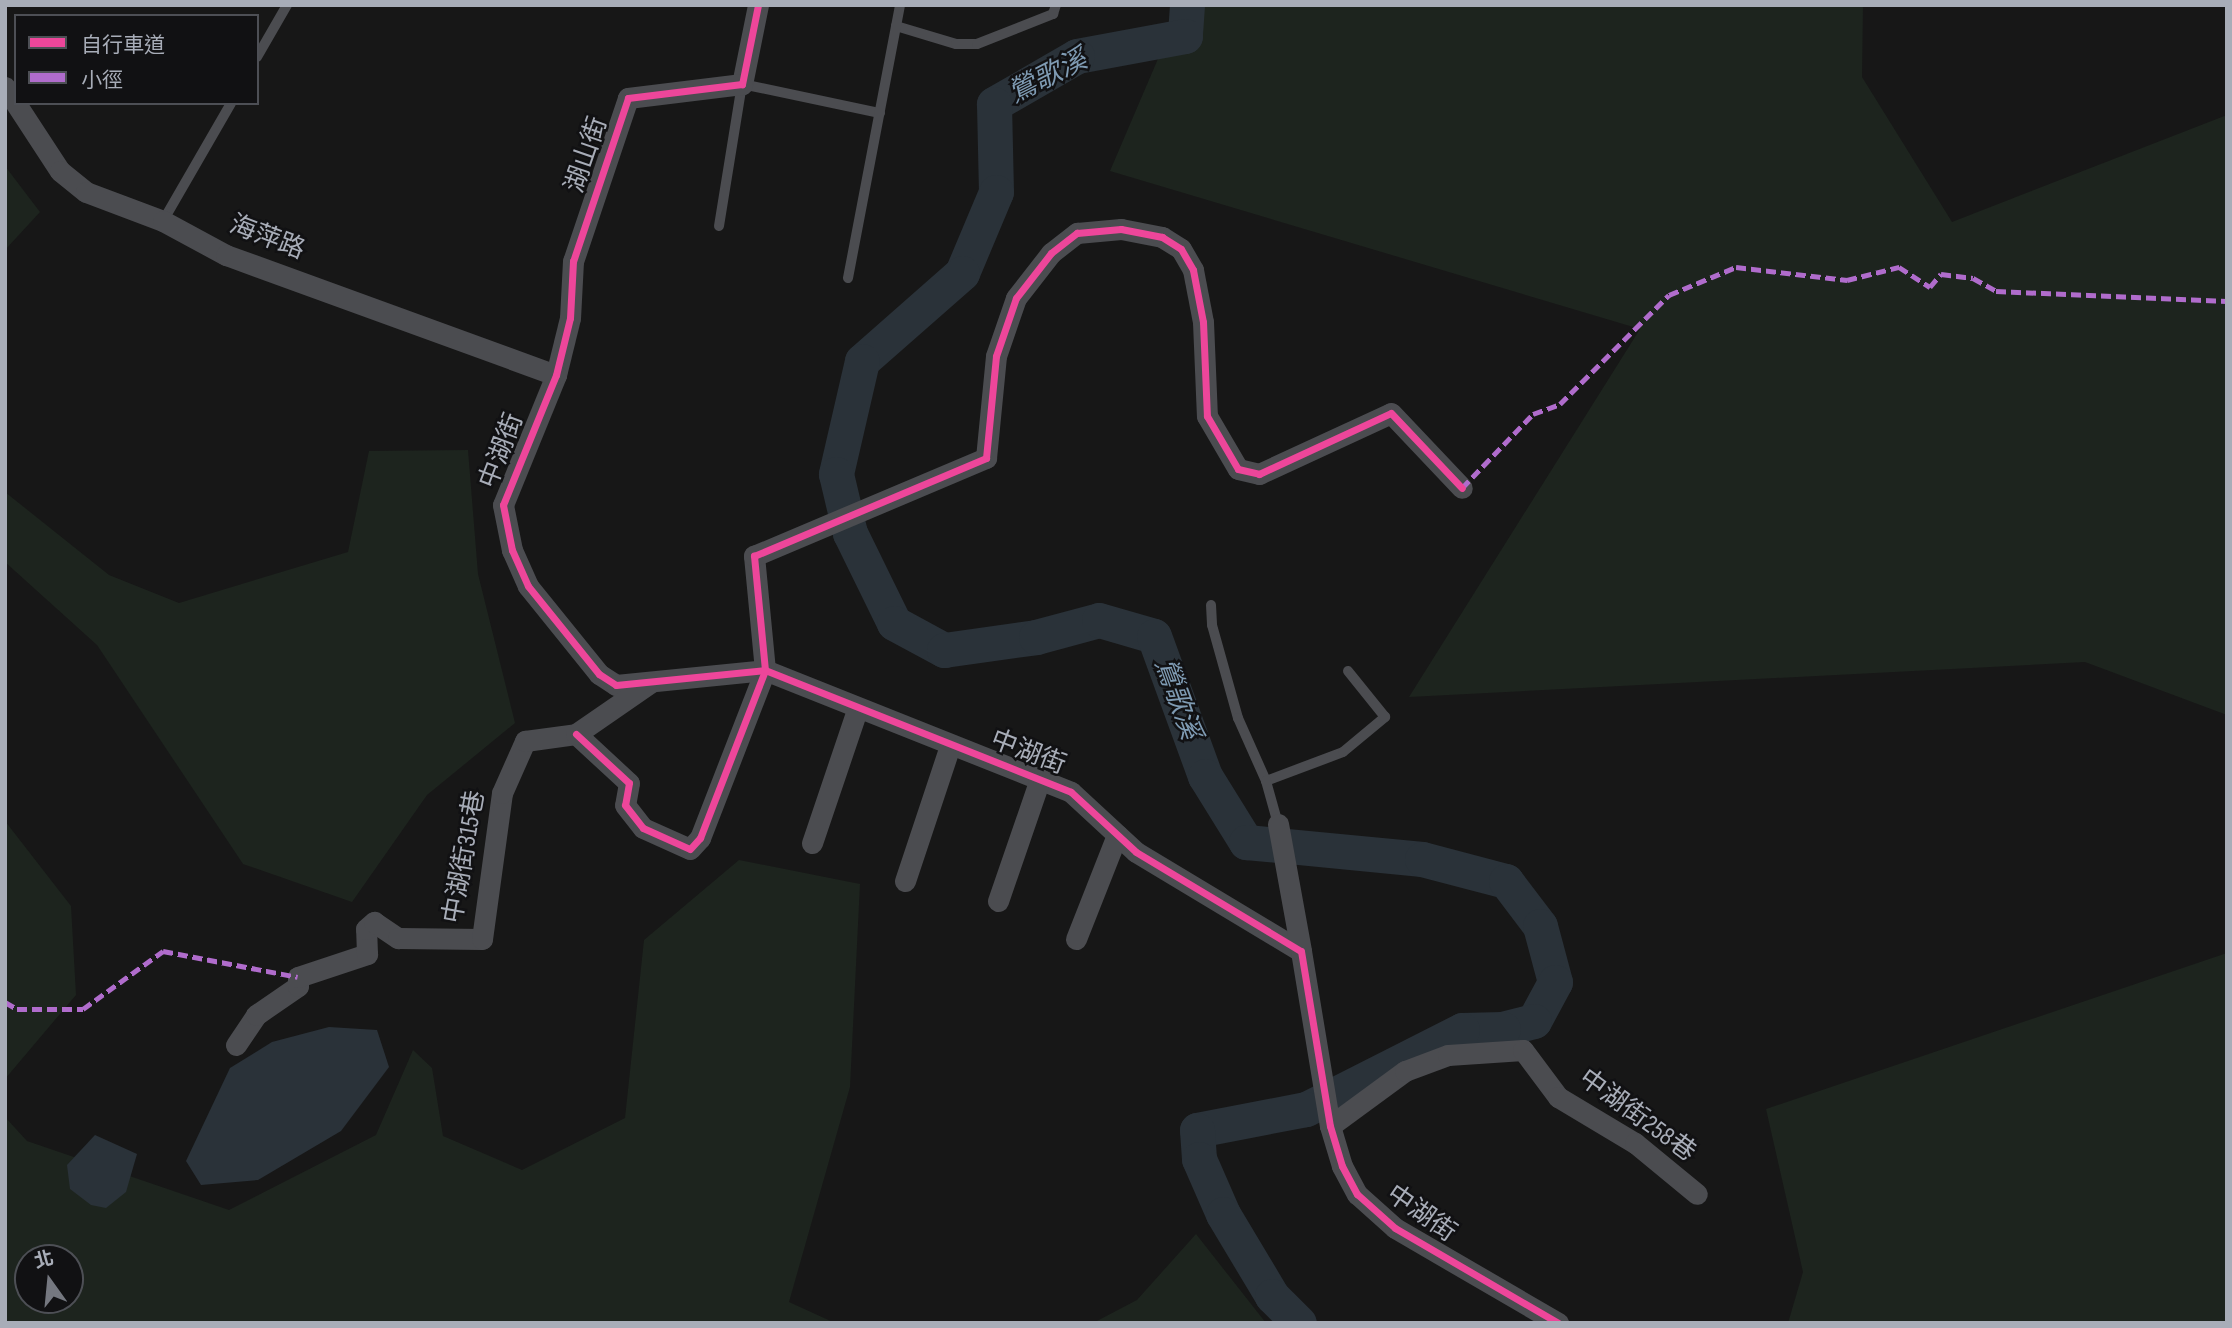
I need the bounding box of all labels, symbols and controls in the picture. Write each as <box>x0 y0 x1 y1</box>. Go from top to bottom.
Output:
legend <box>14 14 259 105</box>
text: 自行車道 <box>81 33 165 58</box>
water label: 鶯歌溪 <box>1003 43 1093 111</box>
text: 小徑 <box>81 68 123 93</box>
street label: 湖山街 <box>560 113 614 197</box>
street label: 海萍路 <box>225 209 309 267</box>
street label: 中湖街 <box>473 409 531 493</box>
water label: 鶯歌溪 <box>1147 654 1207 744</box>
street label: 中湖街 <box>986 724 1070 782</box>
street label: 中湖街315巷 <box>438 788 492 926</box>
street label: 中湖街258巷 <box>1573 1063 1701 1169</box>
street label: 中湖街 <box>1380 1179 1462 1249</box>
north arrow <box>14 1244 84 1314</box>
text: 北 <box>32 1247 56 1274</box>

